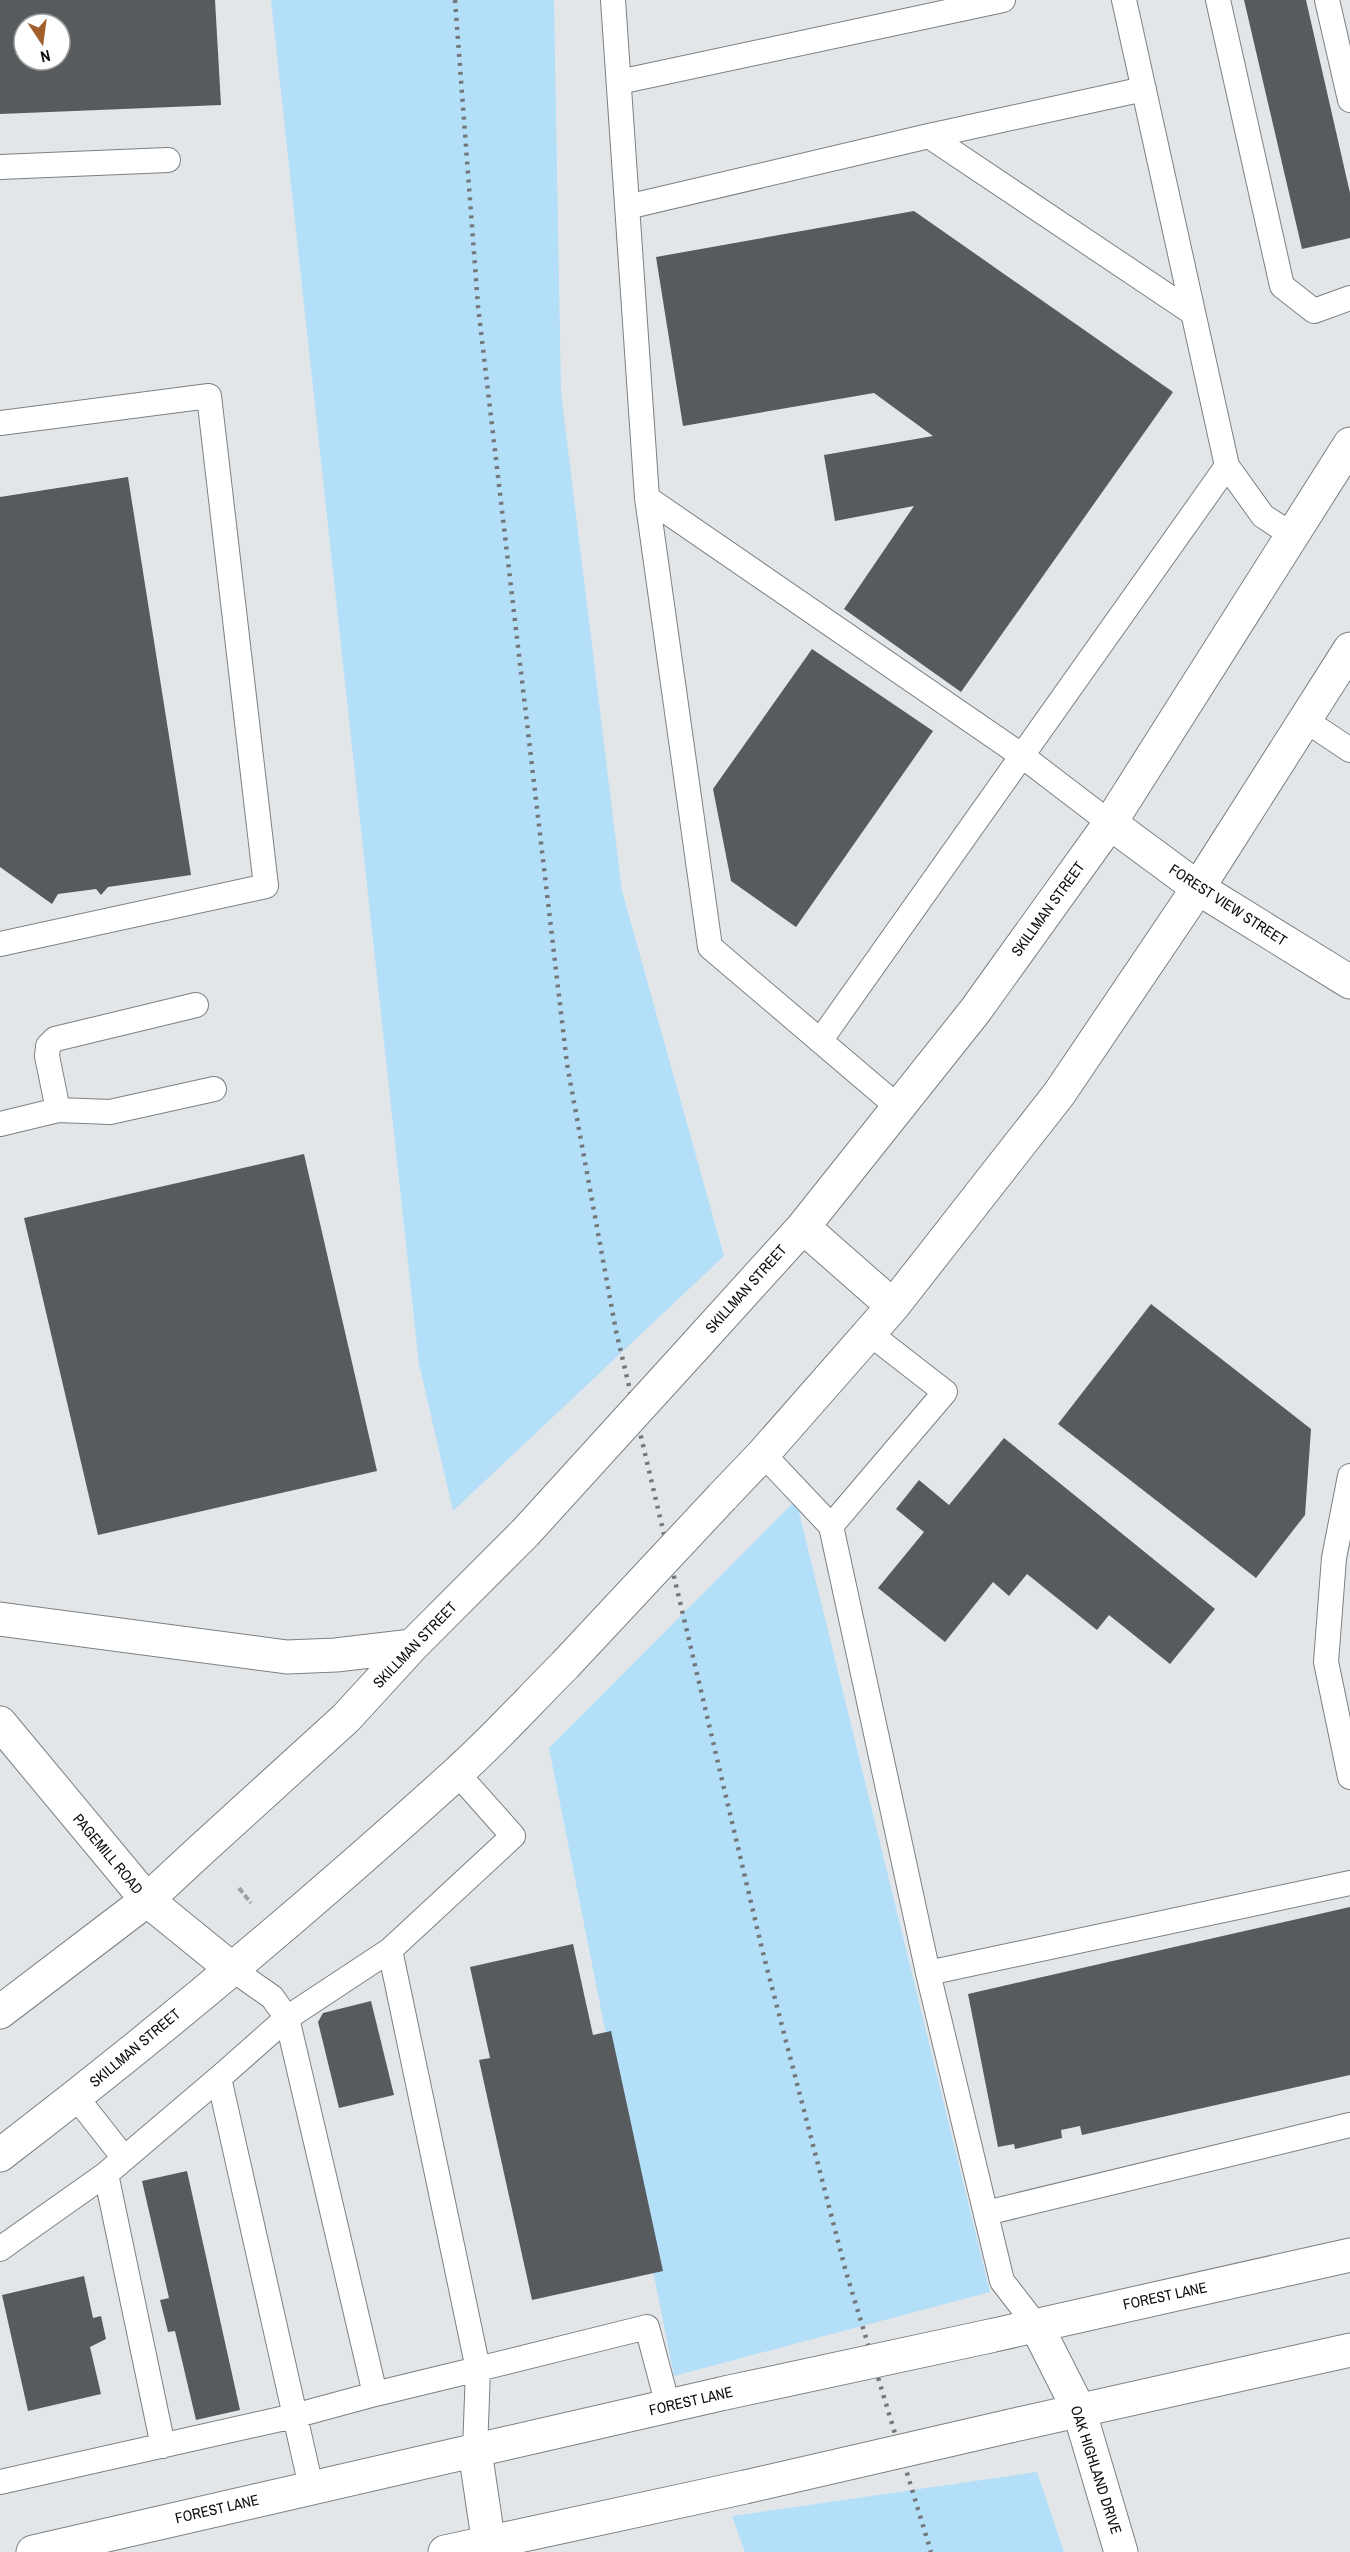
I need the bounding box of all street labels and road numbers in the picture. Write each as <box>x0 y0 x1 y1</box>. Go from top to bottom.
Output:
street label: SKILLMAN STREET <box>1006 857 1090 961</box>
street label: FOREST VIEW STREET <box>1165 859 1292 951</box>
street label: SKILLMAN STREET <box>700 1239 791 1338</box>
street label: SKILLMAN STREET <box>368 1596 462 1693</box>
street label: PAGEMILL ROAD <box>68 1809 148 1898</box>
street label: SKILLMAN STREET <box>85 2003 185 2092</box>
street label: FOREST LANE <box>1121 2276 1209 2315</box>
street label: FOREST LANE <box>647 2381 735 2420</box>
street label: OAK HIGHLAND DRIVE <box>1066 2403 1127 2537</box>
street label: FOREST LANE <box>173 2489 261 2528</box>

